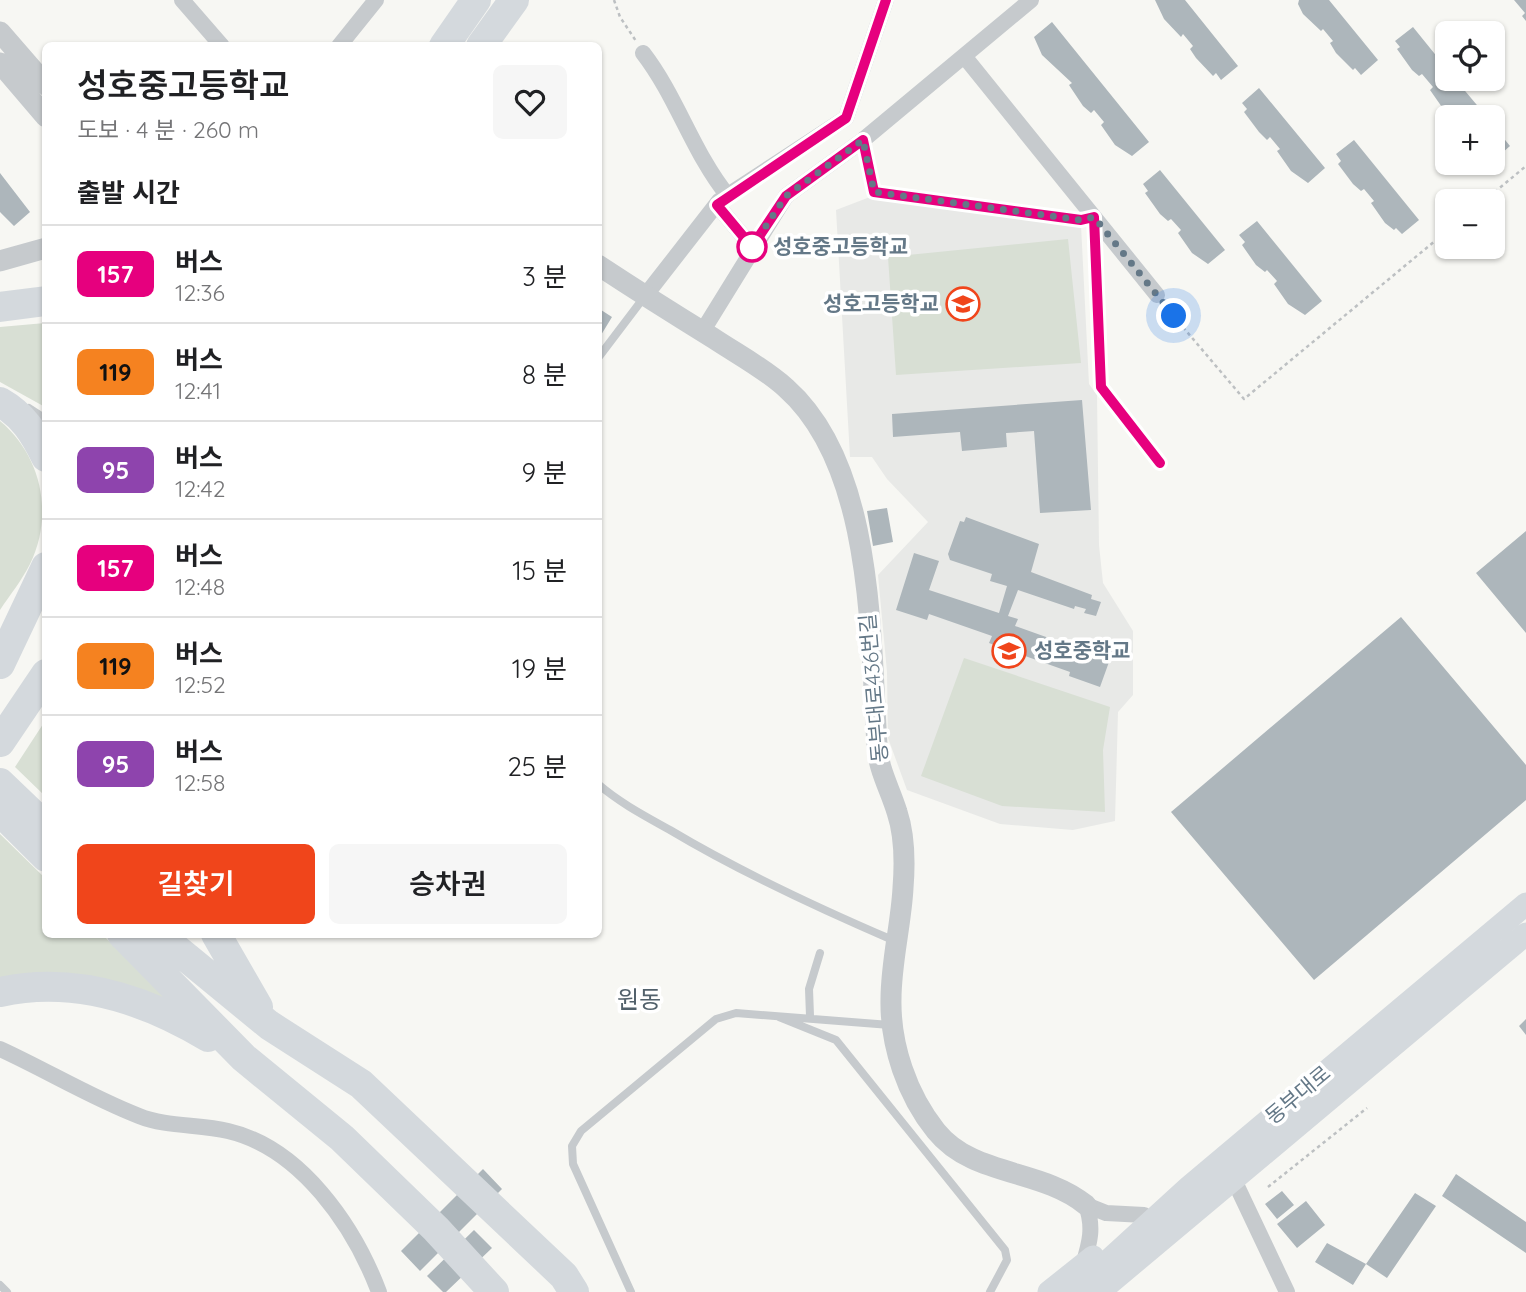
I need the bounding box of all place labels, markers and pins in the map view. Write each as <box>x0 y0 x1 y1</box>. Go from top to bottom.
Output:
marker: 성호중고등학교 <box>737 232 767 262</box>
place label: 성호중고등학교 <box>773 233 908 259</box>
school or university icon: 성호고등학교 <box>944 285 982 323</box>
place label: 성호고등학교 <box>823 290 939 316</box>
school or university icon: 성호중학교 <box>990 632 1028 670</box>
place label: 성호중학교 <box>1034 637 1131 663</box>

